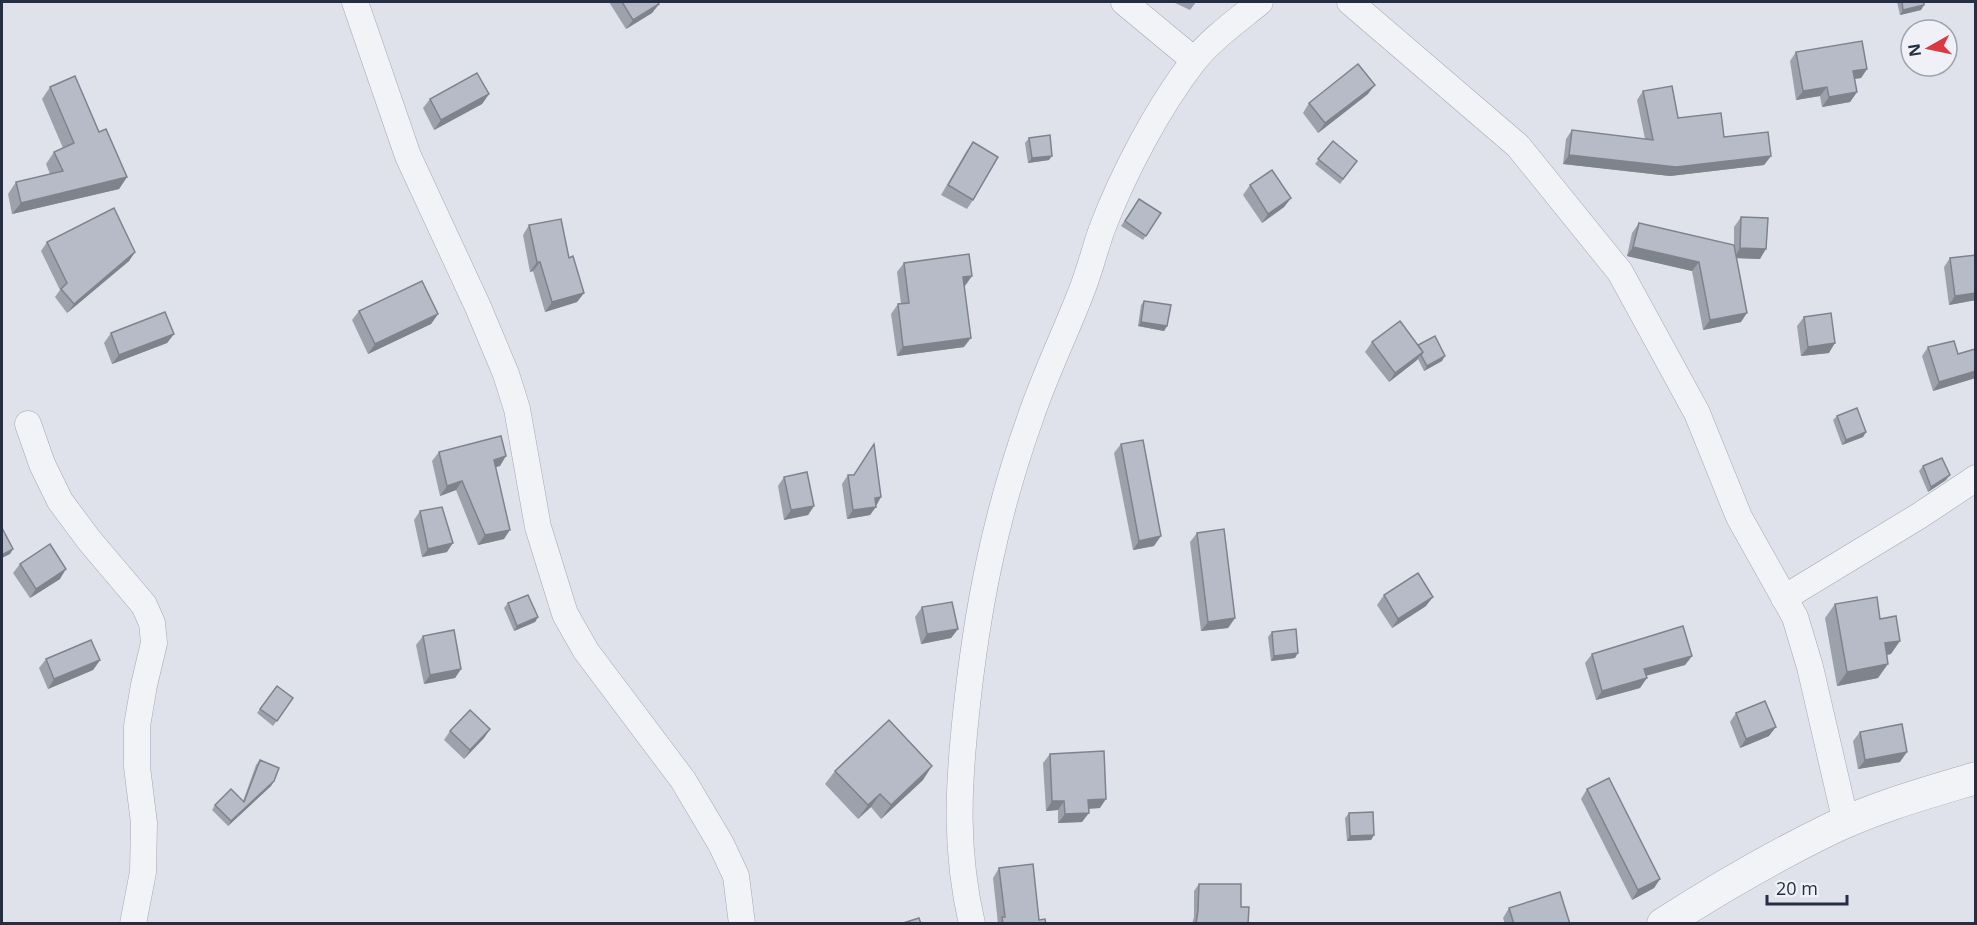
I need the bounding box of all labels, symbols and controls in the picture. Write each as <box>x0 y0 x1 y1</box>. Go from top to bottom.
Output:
north arrow <box>1899 18 1959 78</box>
text: N <box>1902 42 1926 58</box>
scale bar <box>1767 868 1846 906</box>
text: 20 m <box>1776 876 1818 900</box>

